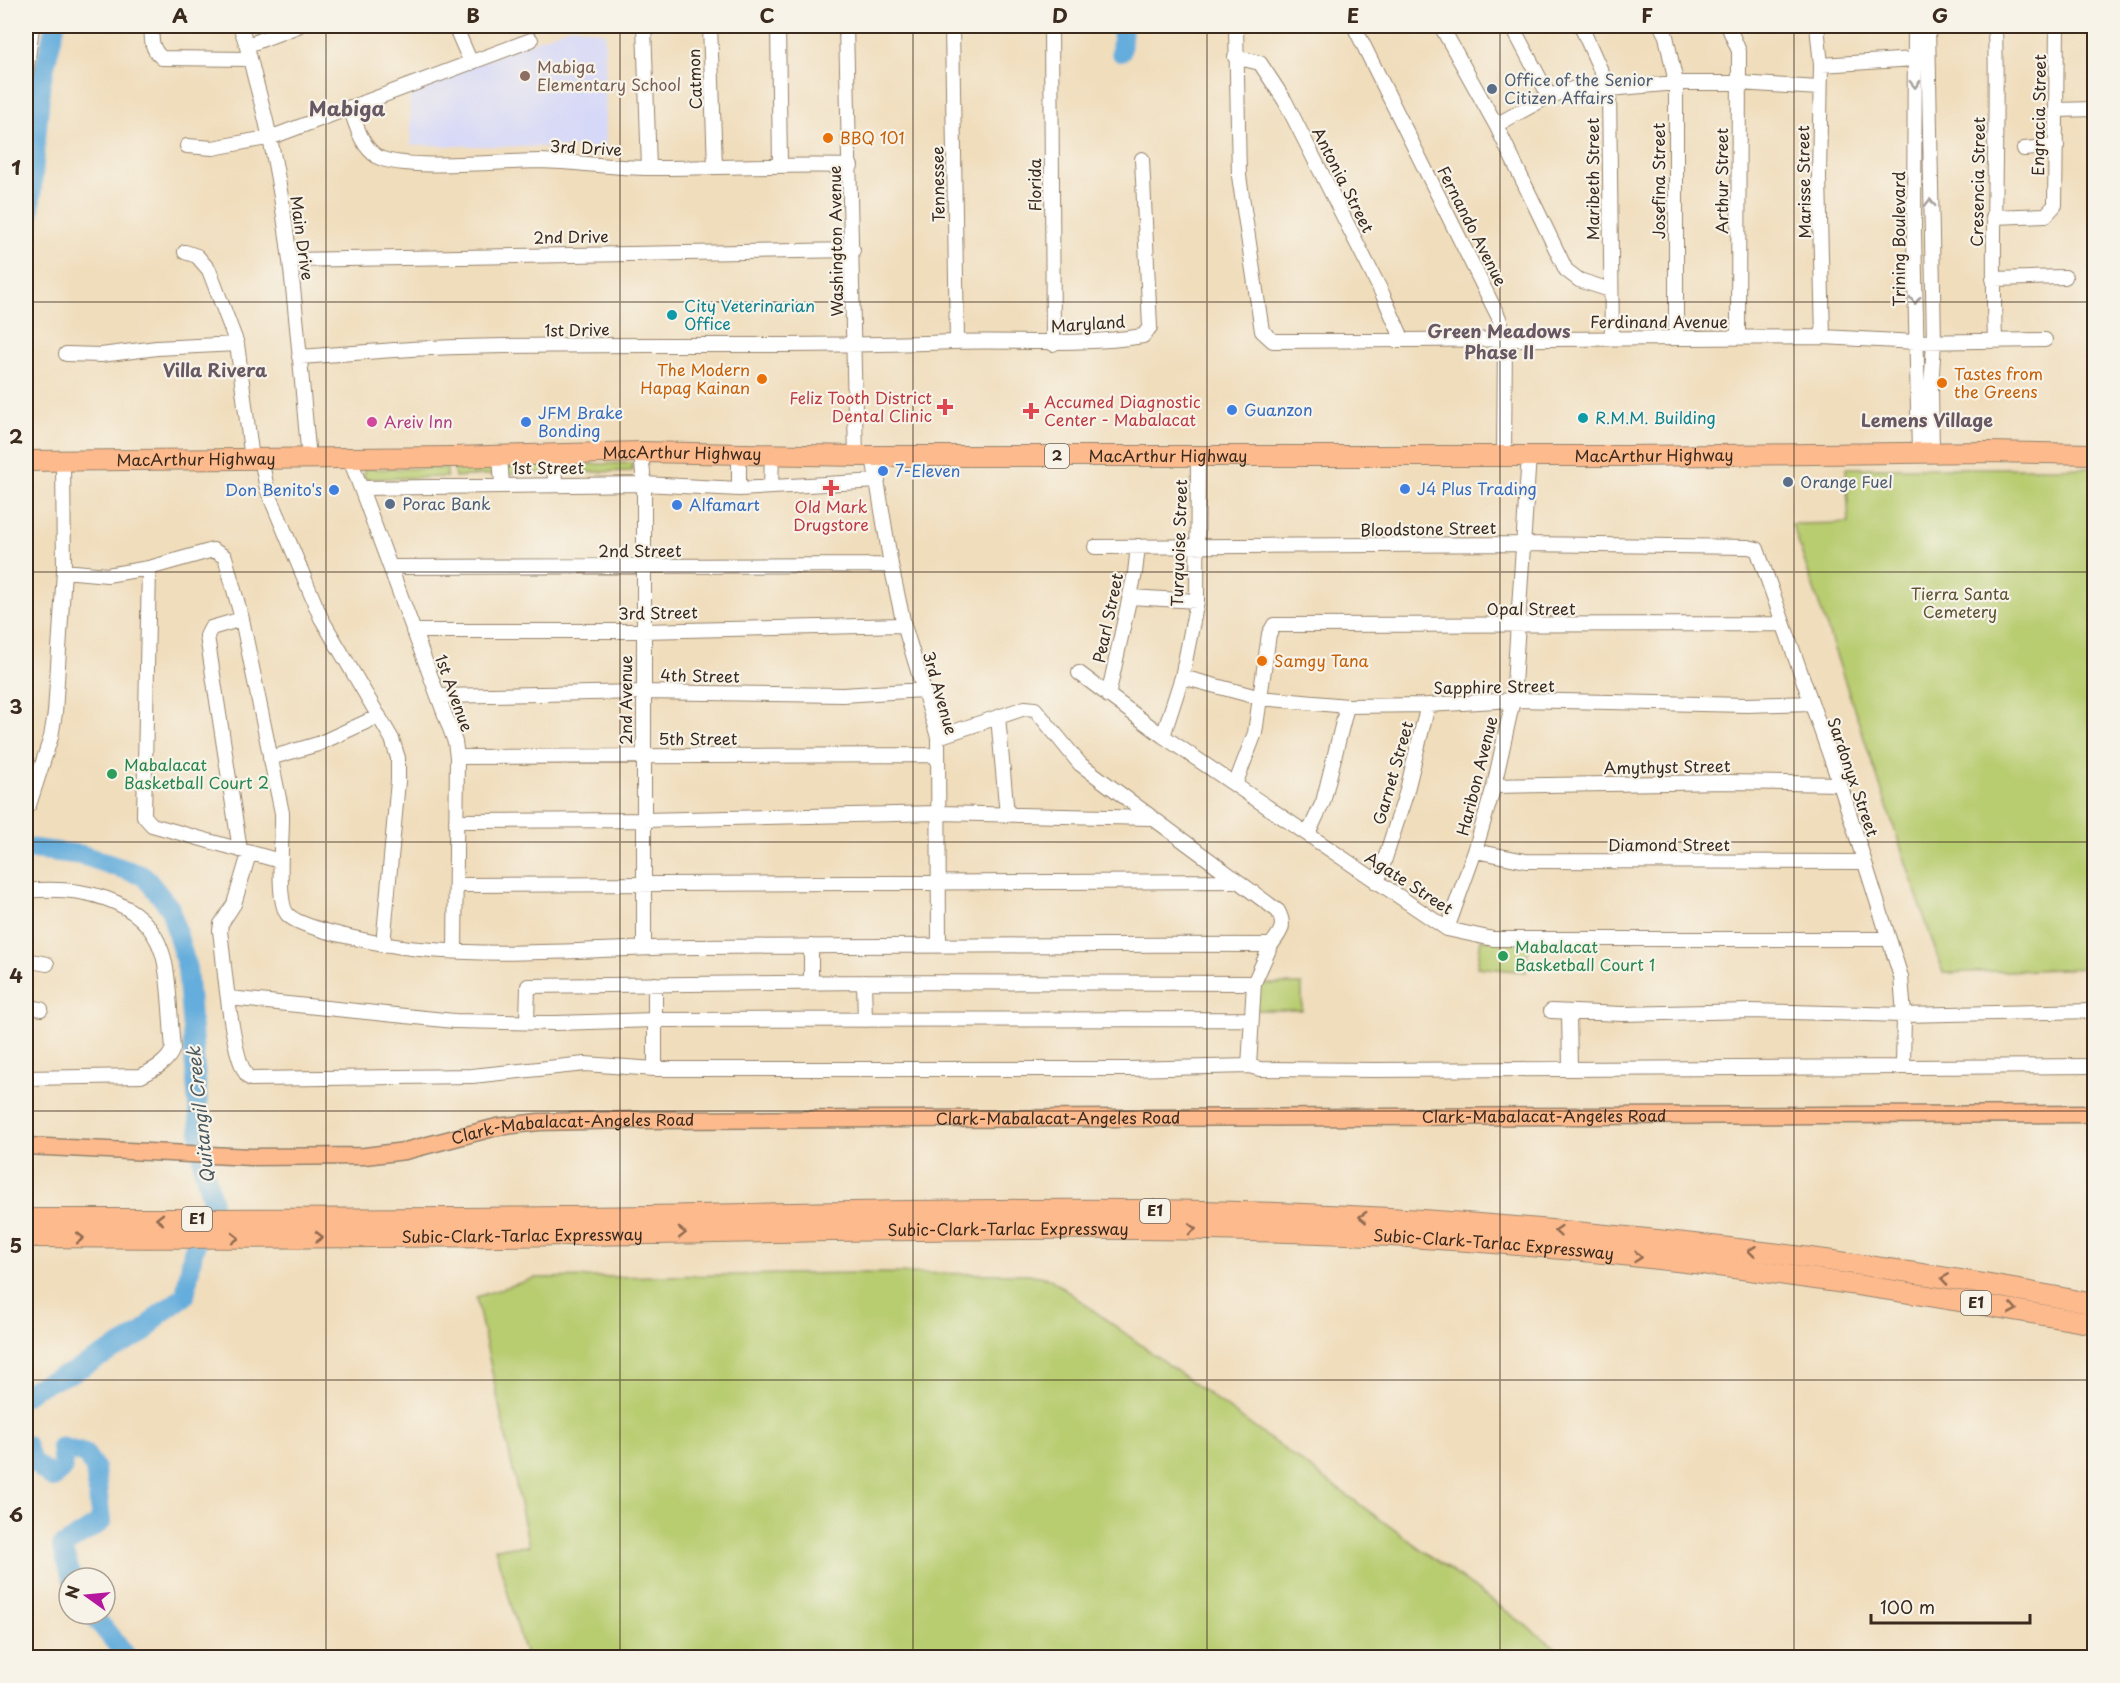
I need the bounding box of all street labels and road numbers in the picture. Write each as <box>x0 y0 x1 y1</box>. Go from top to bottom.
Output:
street label: Catmon <box>681 48 707 110</box>
street label: Engracia Street <box>2025 53 2051 176</box>
street label: Cresencia Street <box>1964 116 1990 247</box>
street label: Maribeth Street <box>1580 117 1604 240</box>
street label: Josefina Street <box>1646 122 1670 239</box>
street label: Antonia Street <box>1307 123 1381 237</box>
street label: Marisse Street <box>1790 125 1816 239</box>
street label: Arthur Street <box>1709 128 1733 234</box>
street label: 3rd Drive <box>549 133 623 161</box>
street label: Tennessee <box>924 146 950 222</box>
street label: Florida <box>1022 158 1046 212</box>
street label: Fernando Avenue <box>1432 161 1514 290</box>
street label: Washington Avenue <box>822 165 848 317</box>
street label: Trining Boulevard <box>1886 171 1910 307</box>
street label: Main Drive <box>285 194 321 282</box>
street label: 2nd Drive <box>533 223 609 249</box>
street label: Maryland <box>1050 308 1126 338</box>
street label: Ferdinand Avenue <box>1590 309 1728 333</box>
street label: 1st Drive <box>544 316 610 342</box>
street label: MacArthur Highway <box>602 439 762 465</box>
street label: MacArthur Highway <box>1574 442 1733 467</box>
street label: MacArthur Highway <box>1088 443 1247 467</box>
road number: 2 <box>1045 444 1069 468</box>
street label: MacArthur Highway <box>116 446 276 471</box>
street label: 1st Street <box>512 455 584 479</box>
street label: Turquoise Street <box>1164 478 1192 607</box>
street label: Bloodstone Street <box>1360 515 1497 541</box>
street label: 2nd Street <box>598 538 682 562</box>
street label: Pearl Street <box>1086 570 1128 665</box>
street label: Opal Street <box>1486 596 1576 620</box>
street label: 3rd Street <box>618 599 698 625</box>
street label: 3rd Avenue <box>918 648 964 737</box>
street label: 1st Avenue <box>430 651 480 735</box>
street label: 2nd Avenue <box>613 655 637 745</box>
street label: 4th Street <box>660 662 740 688</box>
street label: Sapphire Street <box>1433 673 1555 699</box>
street label: Haribon Avenue <box>1450 713 1503 838</box>
street label: Sardonyx Street <box>1822 714 1886 840</box>
street label: Garnet Street <box>1366 718 1418 827</box>
street label: 5th Street <box>659 726 738 750</box>
street label: Amythyst Street <box>1603 753 1731 779</box>
street label: Diamond Street <box>1608 832 1730 856</box>
street label: Agate Street <box>1361 845 1459 920</box>
street label: Clark-Mabalacat-Angeles Road <box>1422 1103 1666 1128</box>
street label: Clark-Mabalacat-Angeles Road <box>936 1105 1180 1130</box>
street label: Clark-Mabalacat-Angeles Road <box>448 1107 694 1150</box>
road number: E1 <box>1140 1199 1170 1223</box>
road number: E1 <box>182 1207 212 1231</box>
street label: Subic-Clark-Tarlac Expressway <box>887 1216 1129 1241</box>
street label: Subic-Clark-Tarlac Expressway <box>401 1221 643 1248</box>
street label: Subic-Clark-Tarlac Expressway <box>1373 1222 1615 1265</box>
road number: E1 <box>1961 1291 1991 1315</box>

